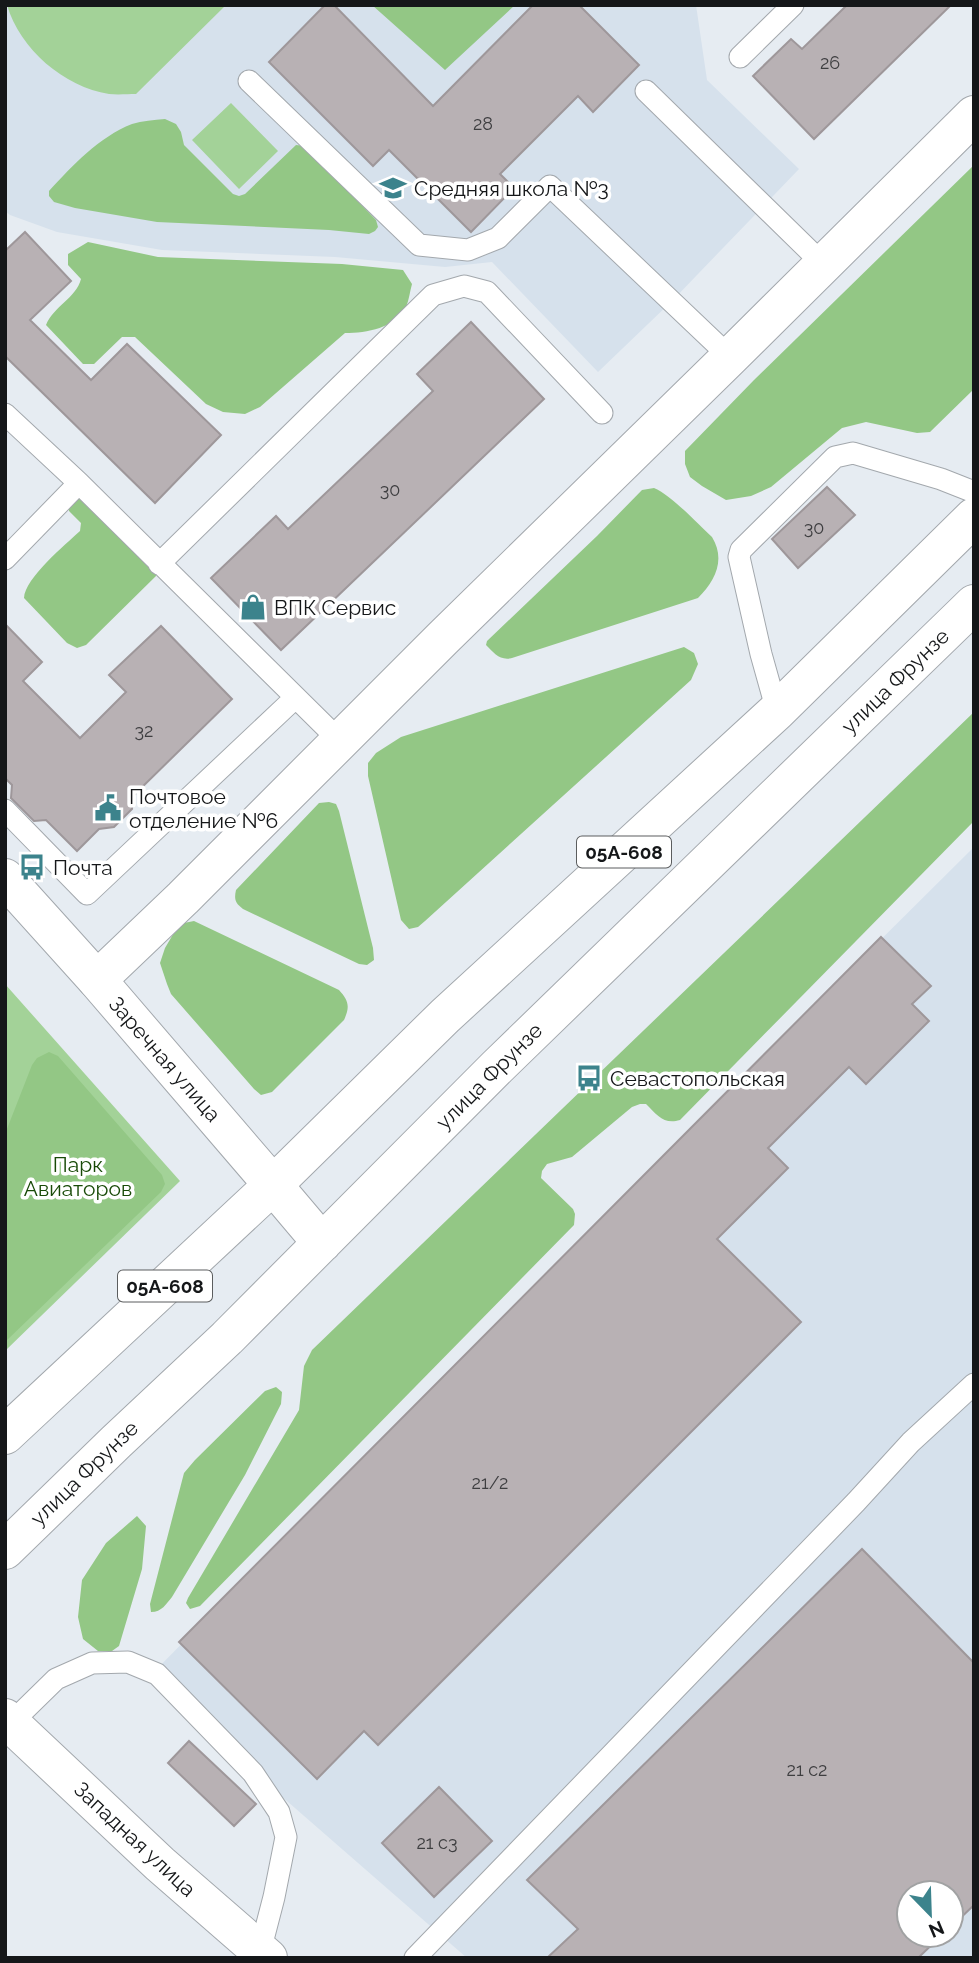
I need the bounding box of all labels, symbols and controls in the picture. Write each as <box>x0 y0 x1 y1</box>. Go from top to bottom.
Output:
house number: 26 <box>820 52 840 73</box>
house number: 28 <box>473 113 493 134</box>
school or university icon: Средняя школа №3 <box>378 173 408 203</box>
place label: Средняя школа №3 <box>414 176 609 201</box>
house number: 30 <box>380 479 400 500</box>
house number: 30 <box>804 517 824 538</box>
shop icon: ВПК Сервис <box>238 592 268 622</box>
place label: ВПК Сервис <box>274 595 396 620</box>
street label: улица Фрунзе <box>836 623 954 739</box>
house number: 32 <box>135 720 154 741</box>
place label: Почтовое отделение №6 <box>129 784 278 833</box>
public building icon: Почтовое отделение №6 <box>93 793 123 823</box>
road number: 05А-608 <box>577 836 671 867</box>
bus stop icon: Почта <box>17 852 47 882</box>
place label: Почта <box>53 855 113 880</box>
street label: Заречная улица <box>104 991 226 1127</box>
street label: улица Фрунзе <box>431 1018 547 1134</box>
bus stop icon: Севастопольская <box>574 1063 604 1093</box>
place label: Севастопольская <box>610 1066 785 1091</box>
park label: Парк Авиаторов <box>24 1152 132 1201</box>
road number: 05А-608 <box>118 1270 212 1302</box>
street label: улица Фрунзе <box>25 1415 143 1531</box>
house number: 21/2 <box>472 1472 508 1493</box>
house number: 21 с2 <box>787 1759 827 1780</box>
street label: Западная улица <box>69 1776 201 1902</box>
house number: 21 с3 <box>416 1832 458 1853</box>
north arrow <box>895 1879 965 1949</box>
text: N <box>926 1917 948 1943</box>

